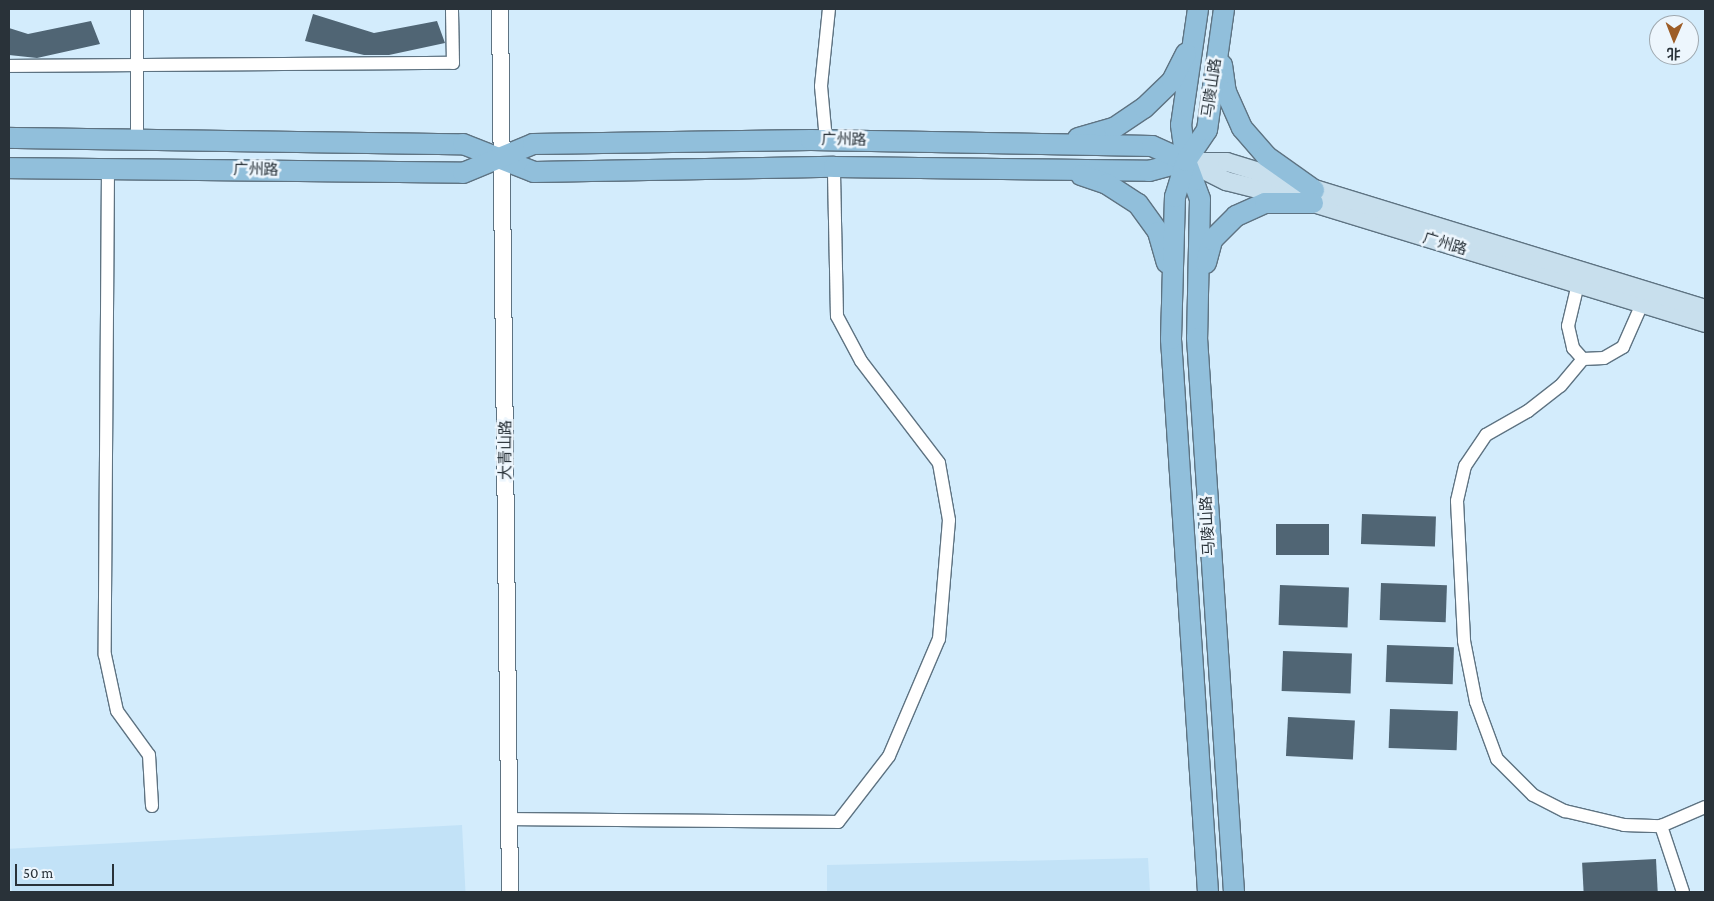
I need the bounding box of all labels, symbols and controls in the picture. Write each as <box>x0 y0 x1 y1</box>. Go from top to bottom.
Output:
north arrow <box>1649 15 1699 65</box>
text: 北 <box>1667 46 1681 62</box>
street label: 马陵山路 <box>1199 57 1225 119</box>
street label: 广州路 <box>821 131 867 149</box>
street label: 广州路 <box>233 161 279 179</box>
street label: 广州路 <box>1421 229 1469 259</box>
street label: 大青山路 <box>497 420 515 480</box>
street label: 马陵山路 <box>1197 496 1219 556</box>
scale bar <box>18 854 116 886</box>
text: 50 m <box>23 865 53 881</box>

